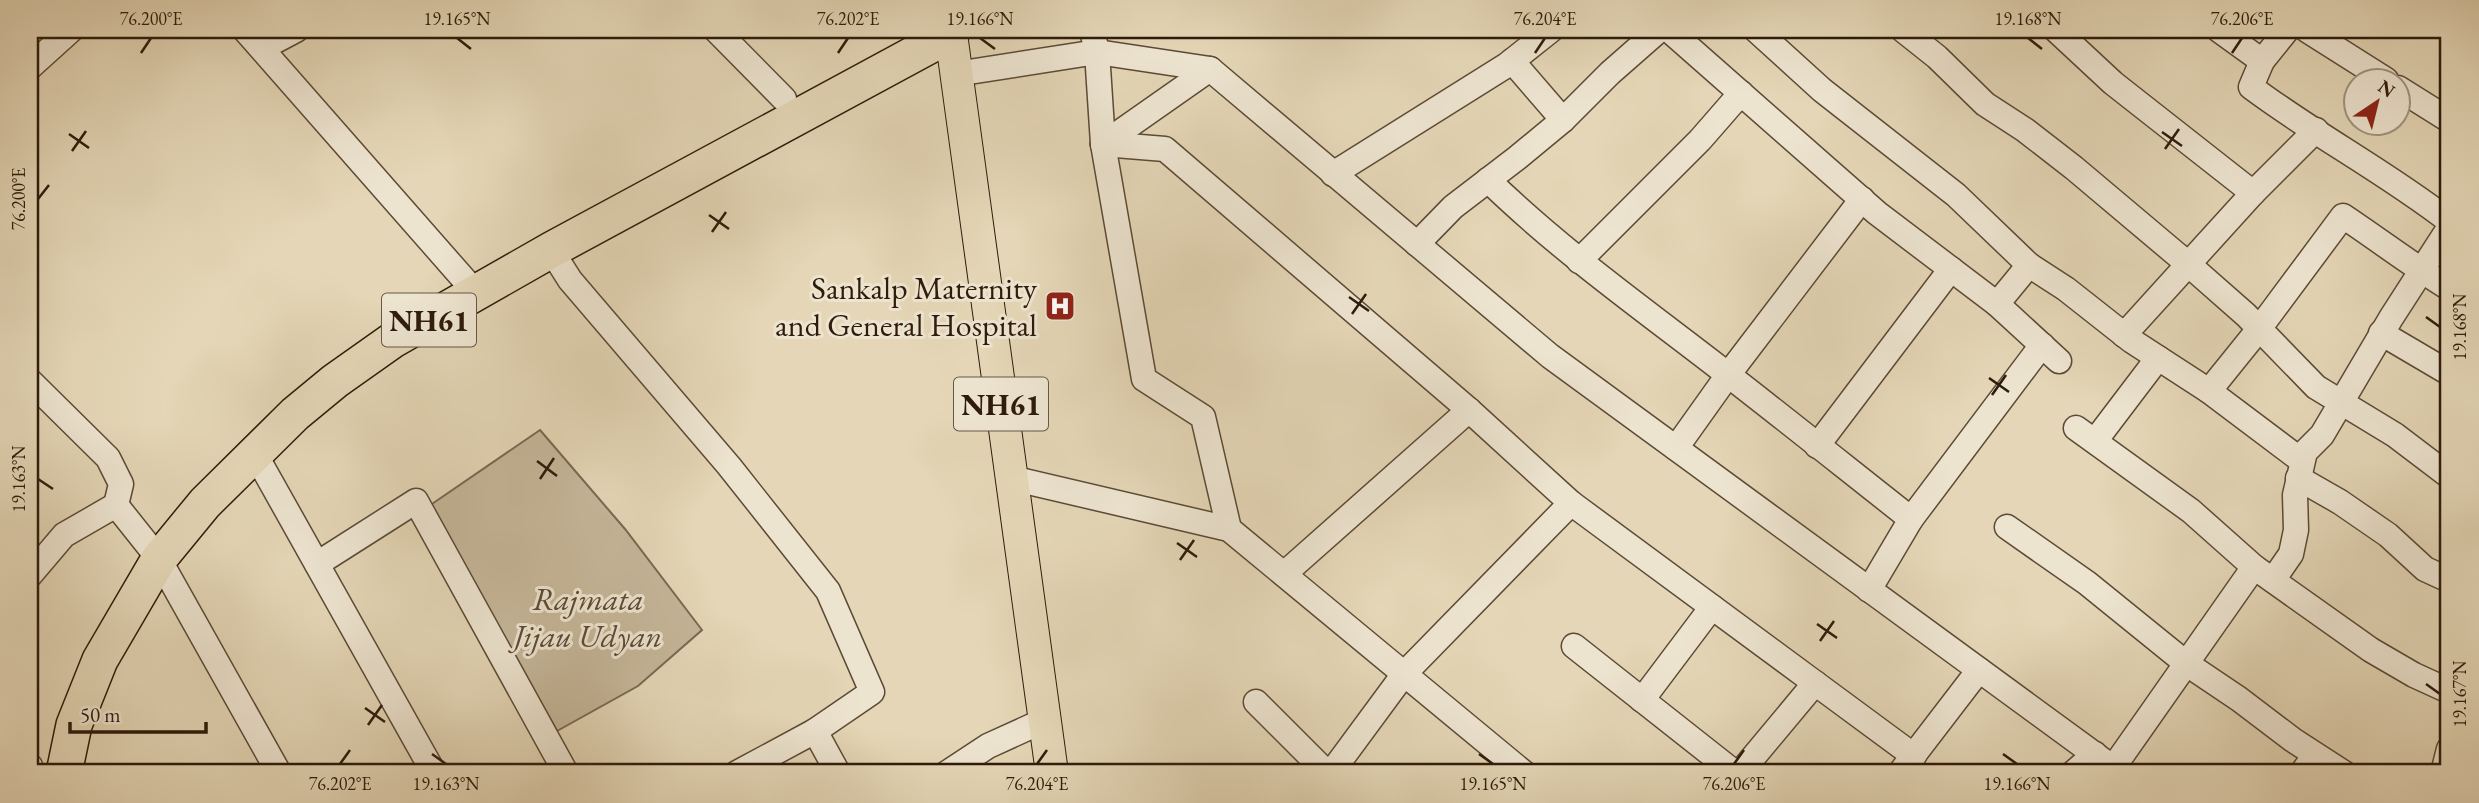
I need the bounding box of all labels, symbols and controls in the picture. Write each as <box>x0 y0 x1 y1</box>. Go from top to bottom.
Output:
text: 76.200°E <box>120 7 182 30</box>
text: 19.165°N <box>424 7 491 30</box>
text: 76.202°E <box>817 7 879 30</box>
text: 19.166°N <box>947 7 1014 30</box>
text: 76.204°E <box>1514 7 1576 30</box>
text: 19.168°N <box>1995 7 2062 30</box>
text: 76.206°E <box>2211 7 2273 30</box>
north arrow <box>2342 66 2412 136</box>
text: N <box>2373 74 2400 103</box>
text: 76.200°E <box>7 168 30 230</box>
place label: Sankalp Maternity and General Hospital <box>775 267 1038 346</box>
hospital icon: Sankalp Maternity and General Hospital <box>1043 289 1077 323</box>
text: 19.168°N <box>2448 293 2471 360</box>
road number: NH61 <box>382 294 476 346</box>
road number: NH61 <box>954 378 1048 430</box>
text: 19.163°N <box>7 445 30 512</box>
park label: Rajmata Jijau Udyan <box>508 578 662 657</box>
text: 19.167°N <box>2448 660 2471 727</box>
scale bar <box>70 691 206 735</box>
text: 50 m <box>80 701 121 728</box>
text: 76.202°E <box>309 772 371 795</box>
text: 19.163°N <box>413 772 480 795</box>
text: 76.204°E <box>1006 772 1068 795</box>
text: 19.165°N <box>1460 772 1527 795</box>
text: 76.206°E <box>1703 772 1765 795</box>
text: 19.166°N <box>1984 772 2051 795</box>

